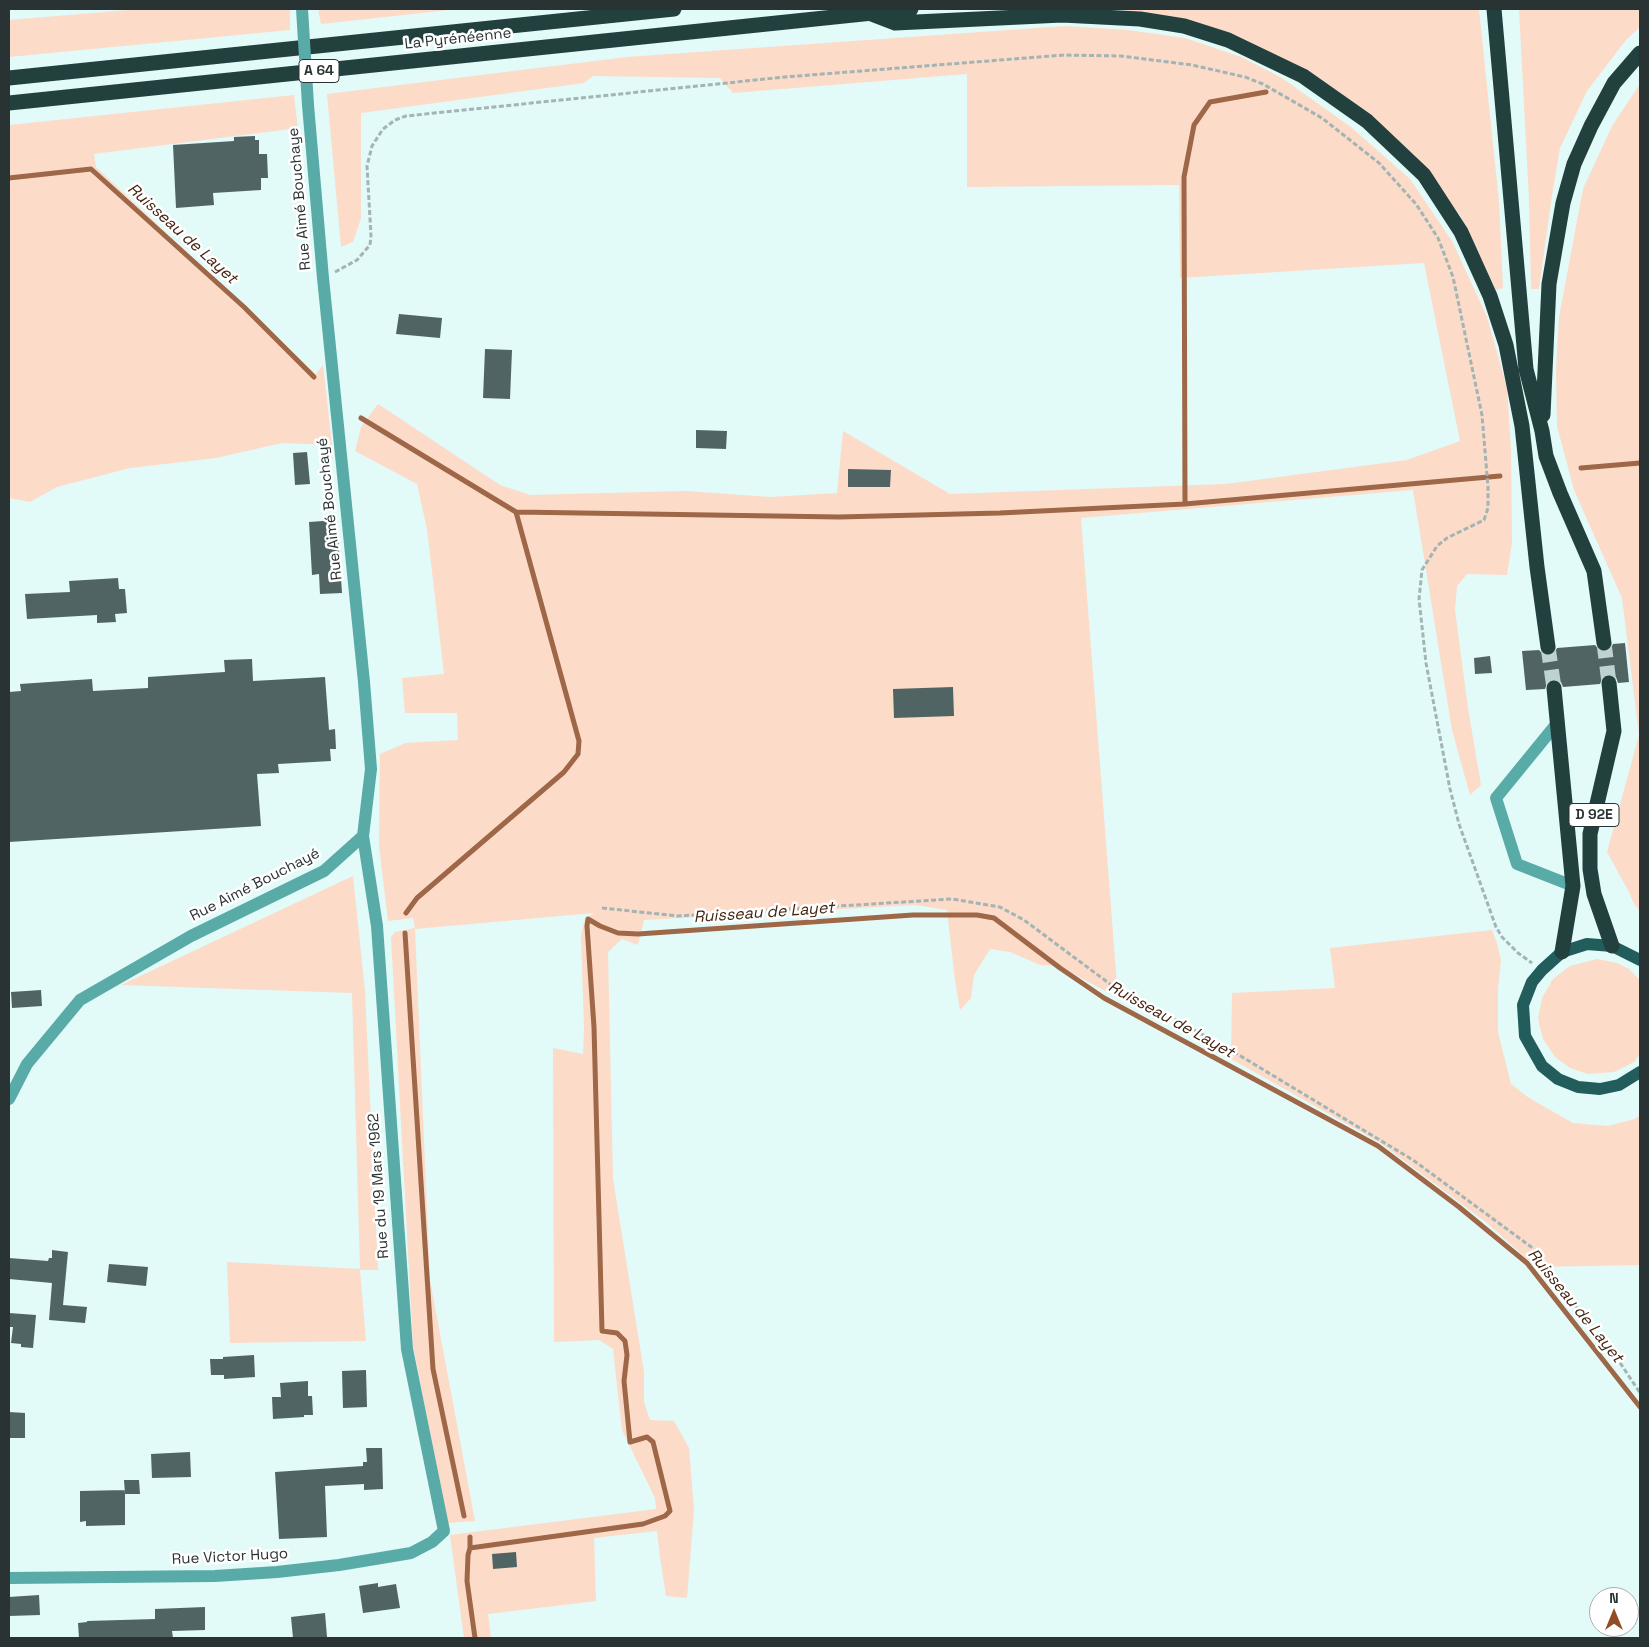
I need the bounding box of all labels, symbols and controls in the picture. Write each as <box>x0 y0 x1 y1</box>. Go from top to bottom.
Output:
street label: La Pyrénéenne <box>404 24 512 54</box>
road number: A 64 <box>299 59 339 82</box>
street label: Rue Aimé Bouchaye <box>285 127 315 271</box>
water label: Ruisseau de Layet <box>123 180 241 288</box>
street label: Rue Aimé Bouchayé <box>314 437 346 581</box>
road number: D 92E <box>1569 804 1619 826</box>
street label: Rue Aimé Bouchayé <box>187 844 323 926</box>
water label: Ruisseau de Layet <box>693 899 835 927</box>
water label: Ruisseau de Layet <box>1105 977 1237 1063</box>
street label: Rue du 19 Mars 1962 <box>365 1113 393 1259</box>
water label: Ruisseau de Layet <box>1523 1245 1627 1367</box>
street label: Rue Victor Hugo <box>171 1545 289 1569</box>
north arrow <box>1589 1587 1639 1637</box>
text: N <box>1609 1589 1619 1607</box>

